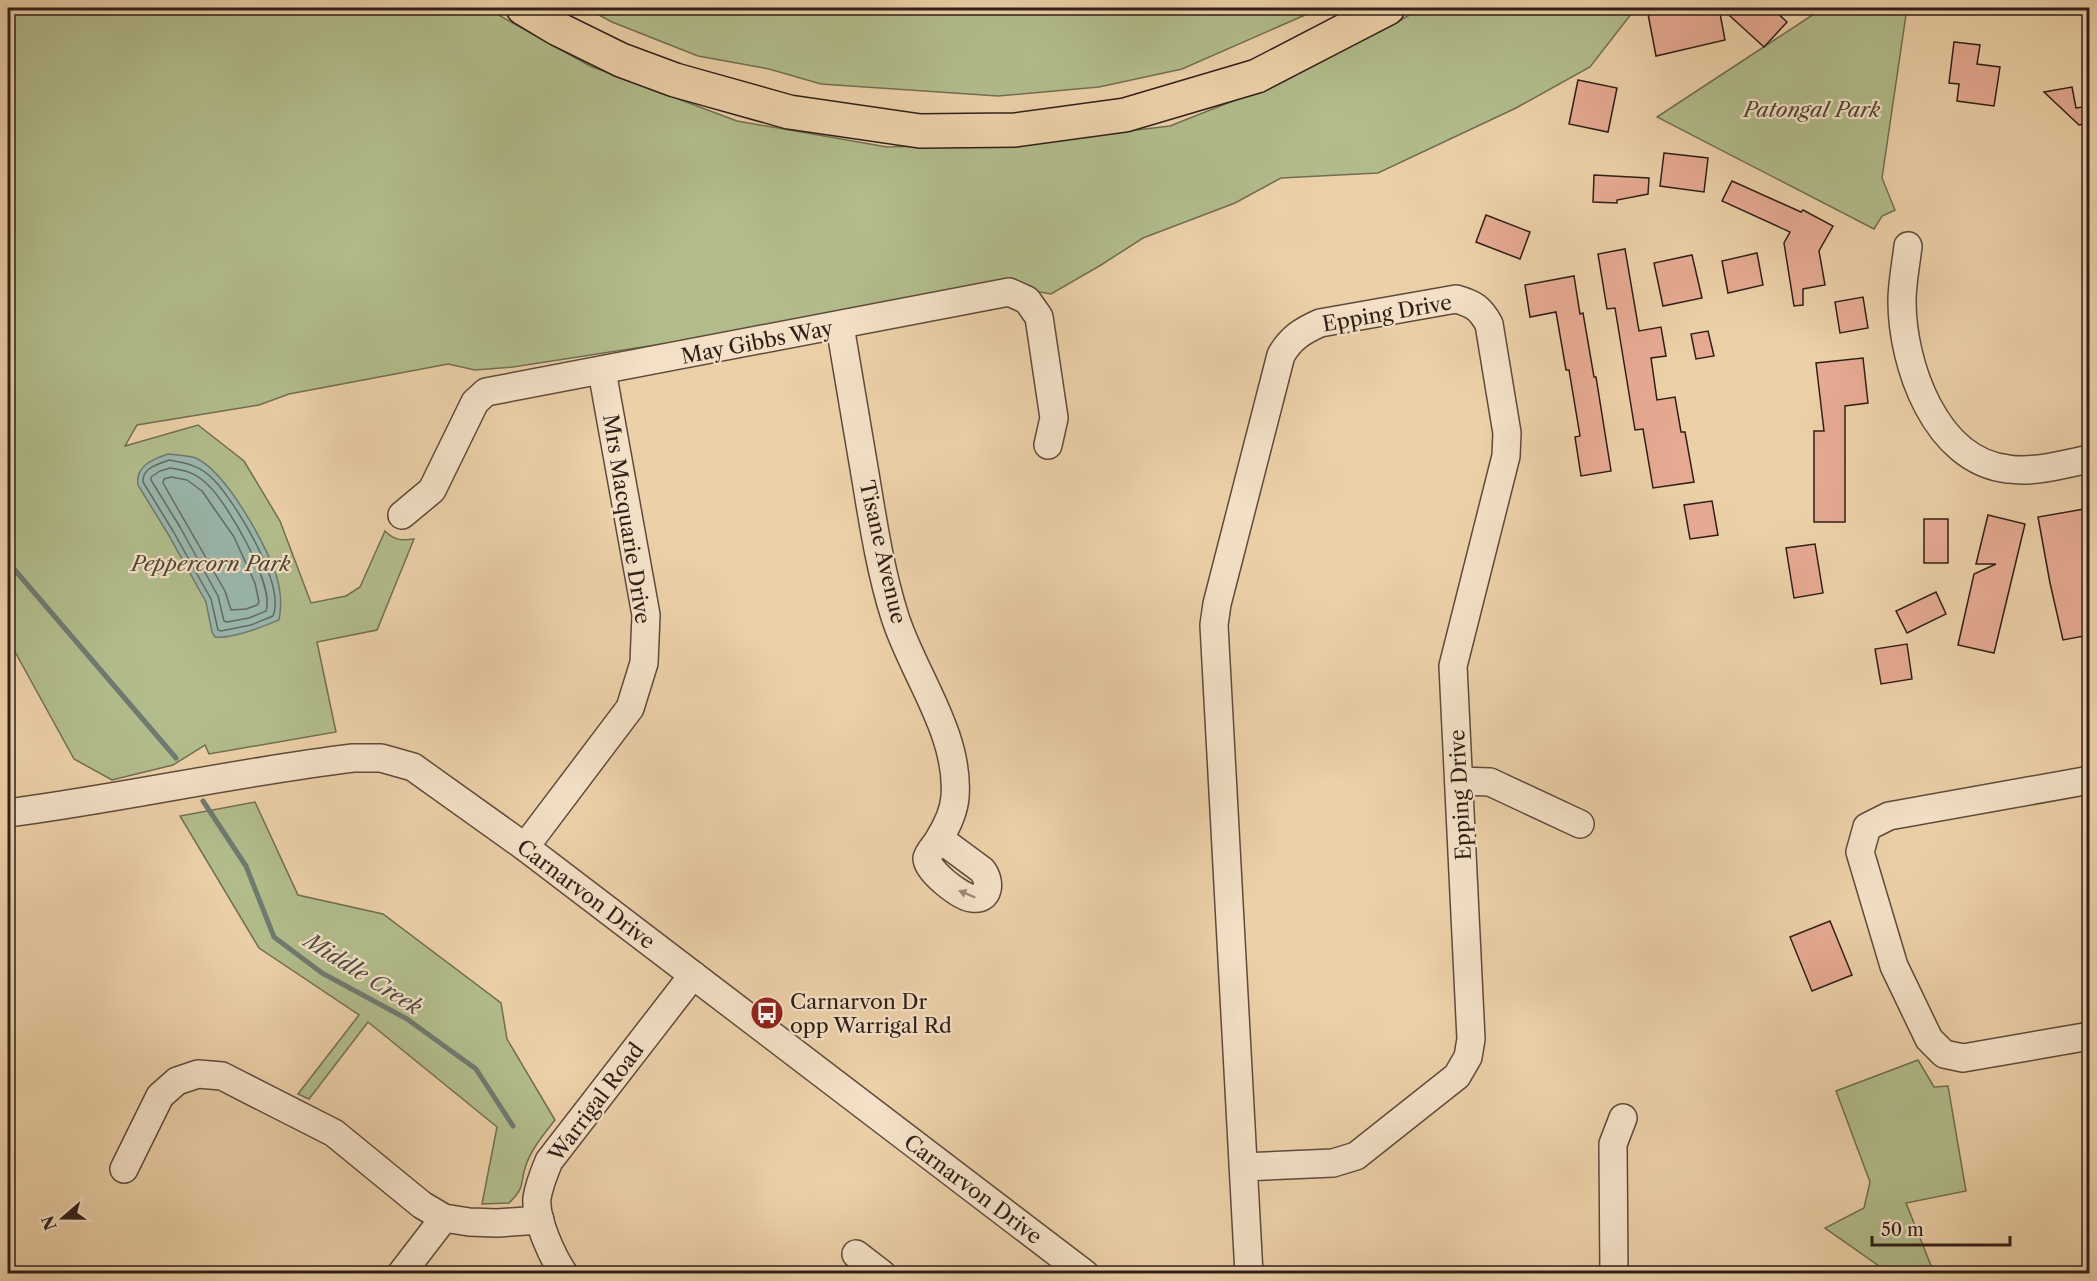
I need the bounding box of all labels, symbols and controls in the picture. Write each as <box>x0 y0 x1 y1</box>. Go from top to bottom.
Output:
park label: Patongal Park <box>1742 97 1880 122</box>
street label: Epping Drive <box>1320 289 1454 337</box>
street label: May Gibbs Way <box>679 315 835 369</box>
street label: Mrs Macquarie Drive <box>598 412 656 626</box>
street label: Tisane Avenue <box>854 478 912 626</box>
park label: Peppercorn Park <box>129 551 291 576</box>
street label: Epping Drive <box>1444 729 1476 861</box>
street label: Carnarvon Drive <box>512 834 660 954</box>
one-way arrow <box>957 889 975 899</box>
water label: Middle Creek <box>297 926 427 1021</box>
place label: Carnarvon Dr opp Warrigal Rd <box>790 989 952 1038</box>
bus stop icon: Carnarvon Dr opp Warrigal Rd <box>749 995 785 1031</box>
street label: Warrigal Road <box>543 1038 649 1167</box>
street label: Carnarvon Drive <box>899 1129 1047 1249</box>
north arrow <box>33 1188 93 1248</box>
scale bar <box>1872 1209 2010 1247</box>
text: N <box>37 1213 61 1233</box>
text: 50 m <box>1881 1219 1924 1241</box>

